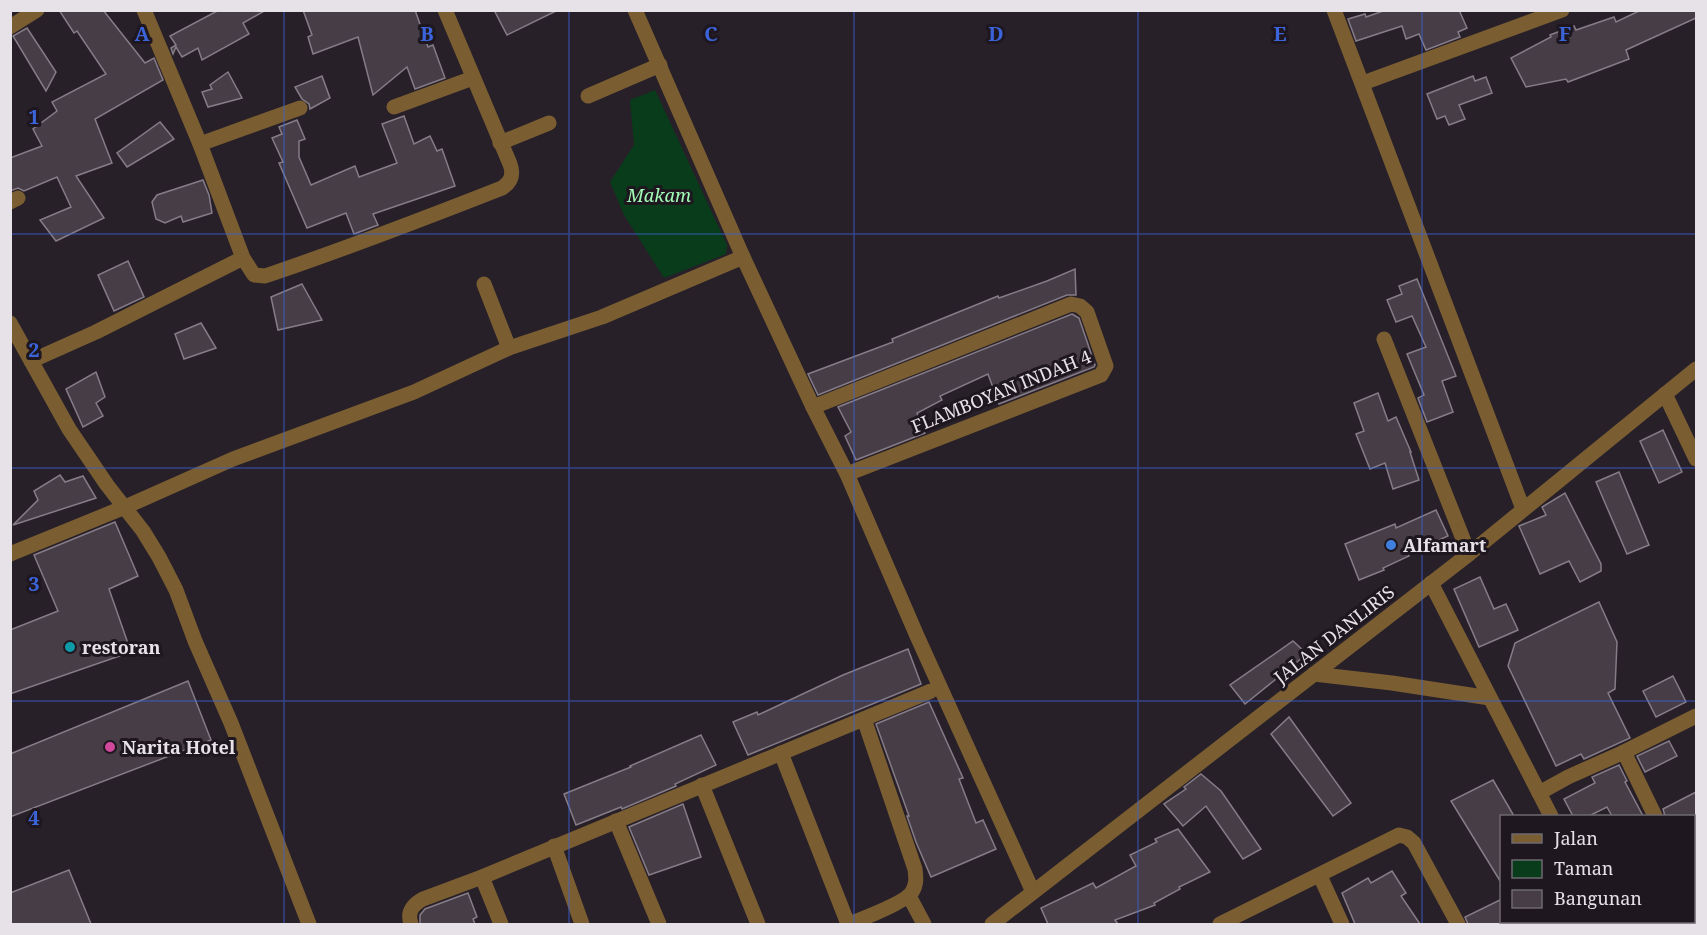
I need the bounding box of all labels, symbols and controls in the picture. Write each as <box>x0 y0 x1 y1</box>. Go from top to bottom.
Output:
text: A <box>134 20 150 47</box>
text: B <box>420 20 434 47</box>
text: C <box>704 20 718 47</box>
text: D <box>988 20 1004 47</box>
text: E <box>1273 20 1287 47</box>
text: F <box>1559 20 1571 47</box>
text: 1 <box>28 103 40 130</box>
park label: Makam <box>626 183 691 207</box>
text: 2 <box>28 336 40 363</box>
street label: FLAMBOYAN INDAH 4 <box>908 344 1094 438</box>
place label: Alfamart <box>1403 533 1486 557</box>
marker: Alfamart <box>1384 538 1398 552</box>
text: 3 <box>28 570 40 597</box>
street label: JALAN DANLIRIS <box>1268 579 1399 689</box>
place label: restoran <box>82 635 161 659</box>
marker: restoran <box>63 640 77 654</box>
place label: Narita Hotel <box>122 735 236 759</box>
marker: Narita Hotel <box>103 740 117 754</box>
text: 4 <box>28 804 40 831</box>
legend <box>1500 815 1695 923</box>
text: Jalan <box>1553 826 1598 850</box>
text: Taman <box>1554 856 1614 880</box>
text: Bangunan <box>1554 886 1642 910</box>

